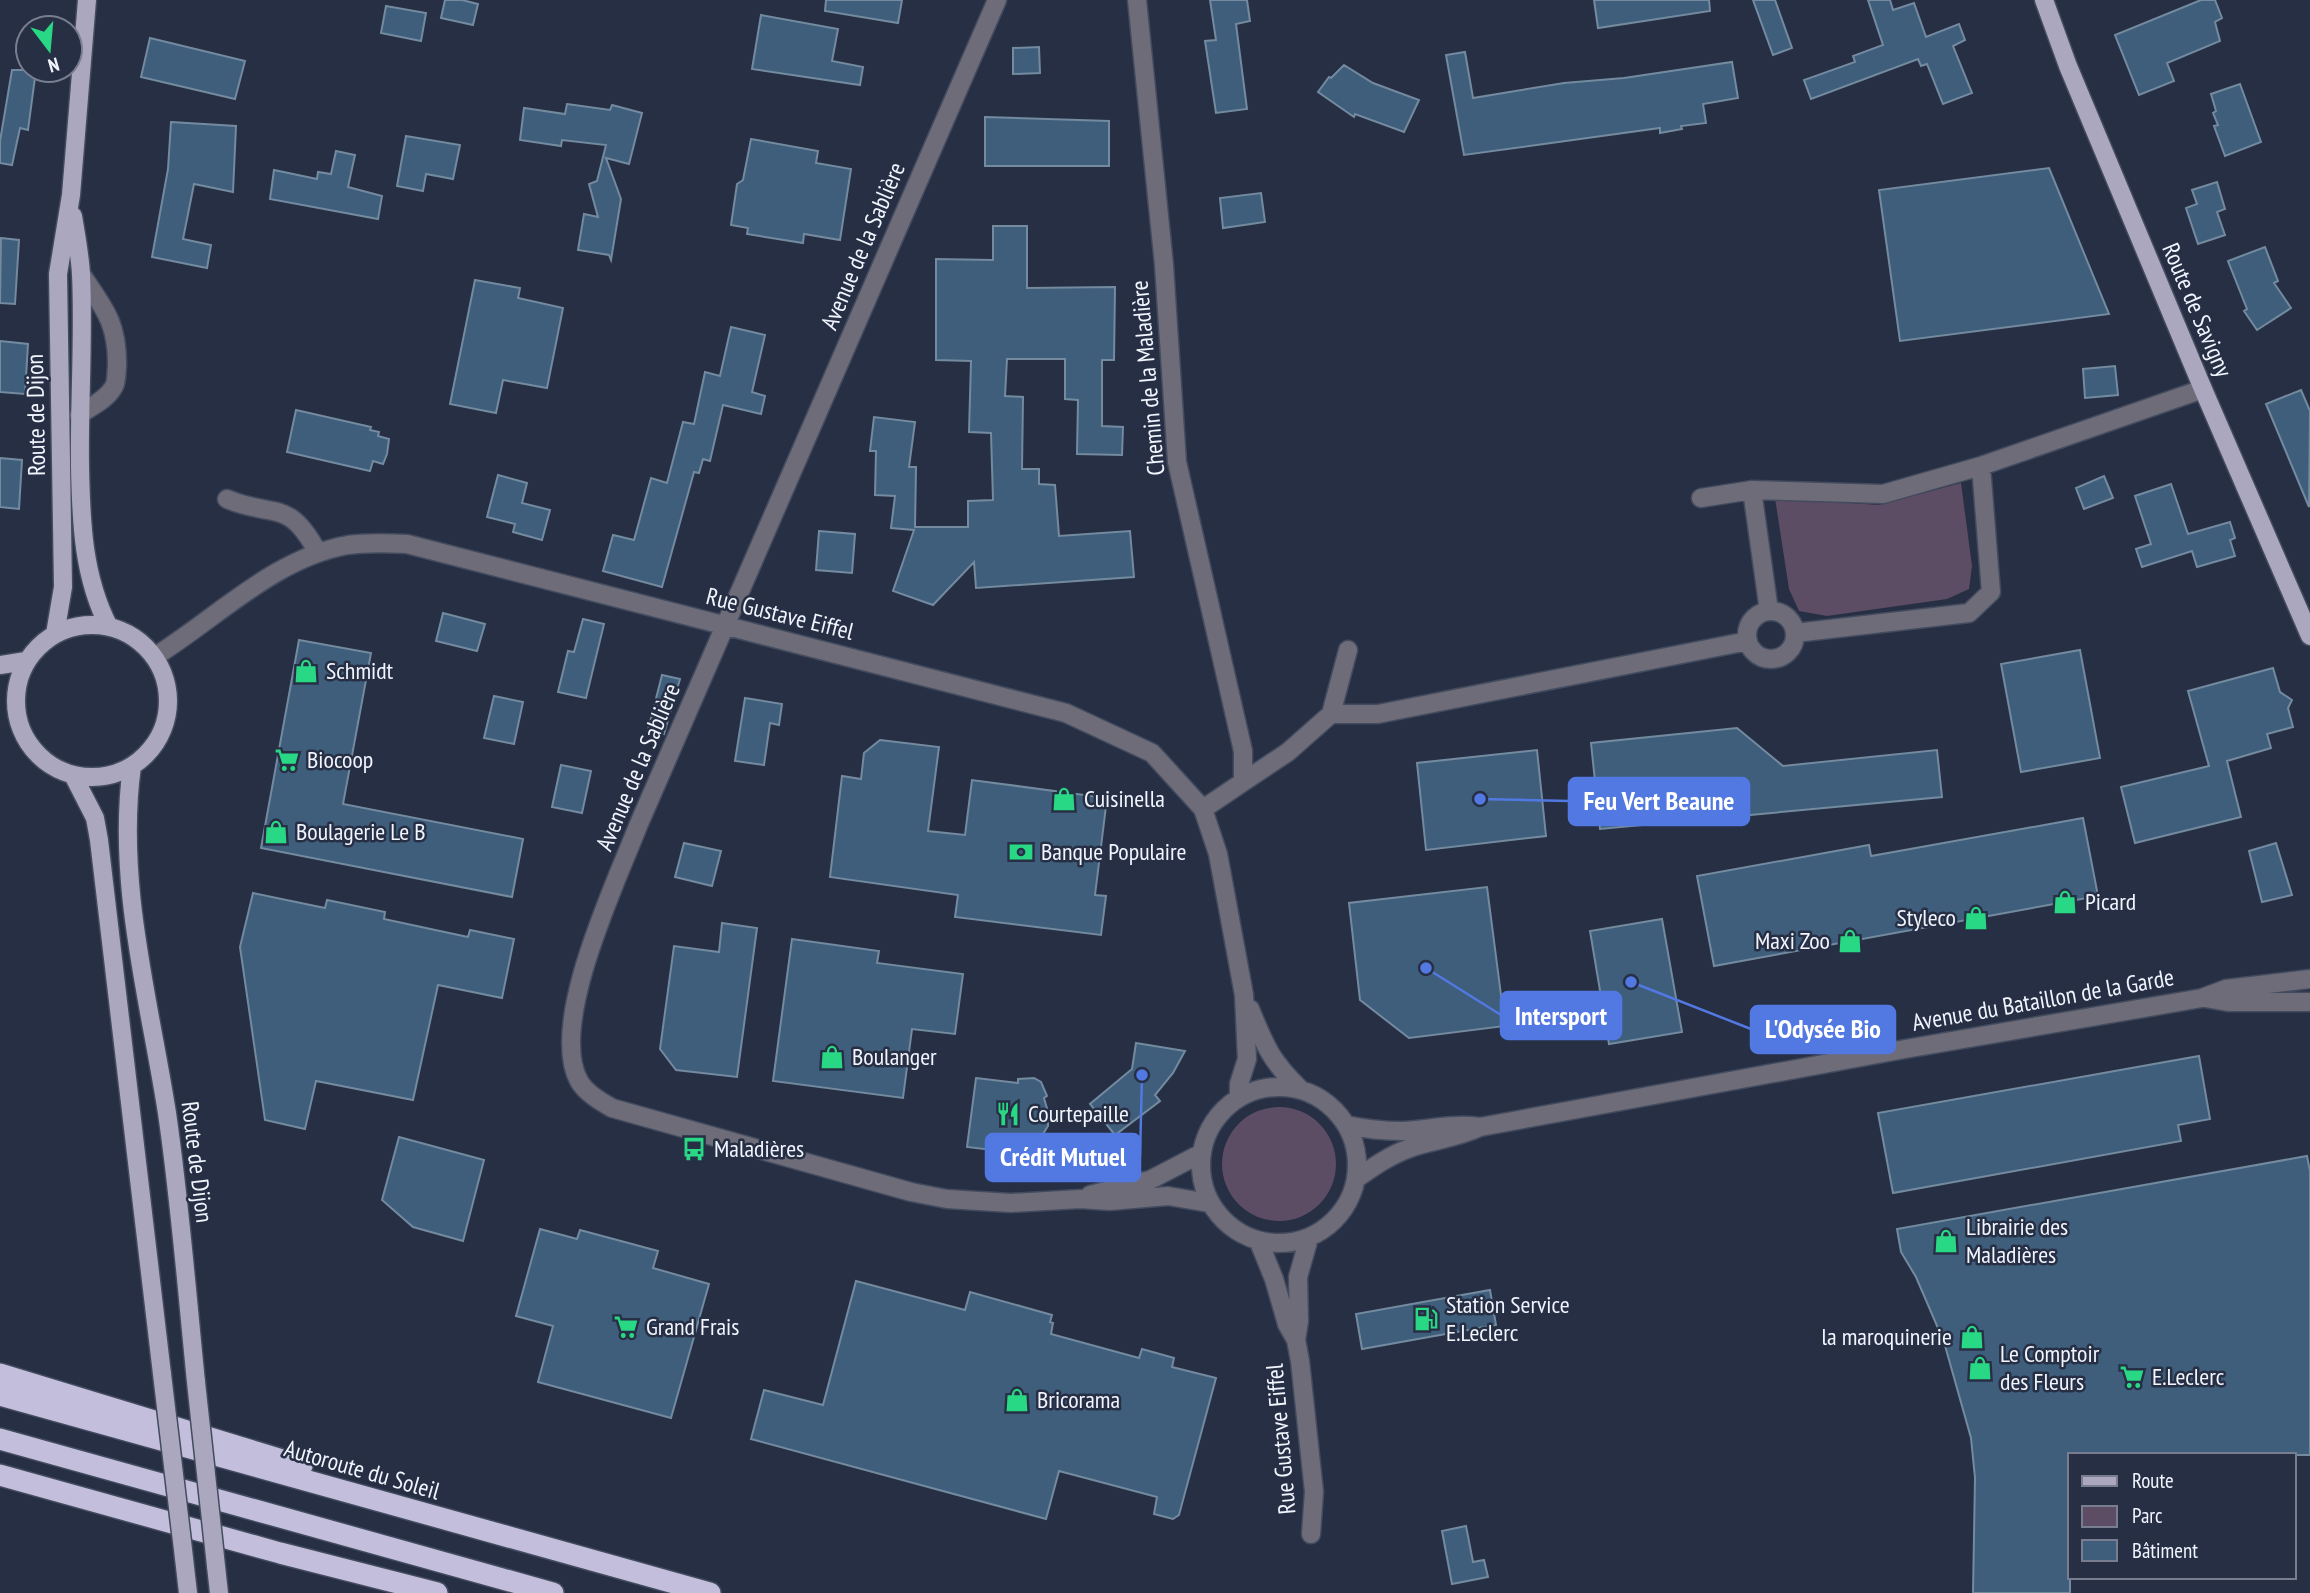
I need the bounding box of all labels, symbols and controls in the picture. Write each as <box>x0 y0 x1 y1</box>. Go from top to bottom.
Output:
north arrow <box>14 14 84 84</box>
text: N <box>45 52 62 78</box>
street label: Avenue de la Sablière <box>813 157 912 334</box>
street label: Route de Savigny <box>2155 238 2240 381</box>
street label: Chemin de la Maladière <box>1124 279 1171 477</box>
street label: Route de Dijon <box>19 354 52 476</box>
street label: Rue Gustave Eiffel <box>703 580 857 647</box>
place label: Schmidt <box>326 655 394 686</box>
shop icon: Schmidt <box>292 657 320 685</box>
street label: Avenue de la Sablière <box>588 678 687 855</box>
place label: Biocoop <box>307 744 373 775</box>
supermarket icon: Biocoop <box>273 746 301 774</box>
callout: Feu Vert Beaune <box>1569 778 1749 825</box>
place label: Cuisinella <box>1084 783 1165 814</box>
text: Feu Vert Beaune <box>1583 784 1735 817</box>
shop icon: Cuisinella <box>1050 785 1078 813</box>
place label: Boulagerie Le B <box>296 816 426 847</box>
shop icon: Boulagerie Le B <box>262 818 290 846</box>
place label: Banque Populaire <box>1041 836 1186 867</box>
bank icon: Banque Populaire <box>1007 838 1035 866</box>
place label: Picard <box>2085 886 2136 917</box>
shop icon: Picard <box>2051 888 2079 916</box>
place label: Styleco <box>1896 902 1956 933</box>
shop icon: Styleco <box>1962 904 1990 932</box>
place label: Maxi Zoo <box>1755 925 1830 956</box>
shop icon: Maxi Zoo <box>1836 927 1864 955</box>
street label: Avenue du Bataillon de la Garde <box>1910 961 2176 1038</box>
callout: Intersport <box>1501 992 1621 1039</box>
text: Intersport <box>1515 999 1608 1032</box>
callout: L'Odysée Bio <box>1751 1006 1895 1053</box>
text: L'Odysée Bio <box>1765 1012 1881 1045</box>
place label: Boulanger <box>852 1041 937 1072</box>
shop icon: Boulanger <box>818 1043 846 1071</box>
place label: Courtepaille <box>1028 1098 1129 1129</box>
street label: Route de Dijon <box>175 1099 220 1224</box>
restaurant icon: Courtepaille <box>994 1100 1022 1128</box>
place label: Maladières <box>714 1133 804 1164</box>
callout: Crédit Mutuel <box>986 1134 1140 1181</box>
bus stop icon: Maladières <box>680 1135 708 1163</box>
text: Crédit Mutuel <box>1000 1140 1127 1173</box>
place label: Librairie des Maladières <box>1966 1211 2068 1270</box>
shop icon: Librairie des Maladières <box>1932 1227 1960 1255</box>
place label: Station Service E.Leclerc <box>1446 1289 1570 1348</box>
fuel station icon: Station Service E.Leclerc <box>1412 1305 1440 1333</box>
place label: Grand Frais <box>646 1311 739 1342</box>
supermarket icon: Grand Frais <box>612 1313 640 1341</box>
place label: la maroquinerie <box>1821 1321 1952 1352</box>
shop icon: la maroquinerie <box>1958 1323 1986 1351</box>
place label: Le Comptoir des Fleurs <box>2000 1338 2100 1397</box>
shop icon: Le Comptoir des Fleurs <box>1966 1354 1994 1382</box>
place label: E.Leclerc <box>2152 1361 2225 1392</box>
street label: Rue Gustave Eiffel <box>1258 1362 1303 1516</box>
supermarket icon: E.Leclerc <box>2118 1363 2146 1391</box>
place label: Bricorama <box>1037 1384 1120 1415</box>
shop icon: Bricorama <box>1003 1386 1031 1414</box>
street label: Autoroute du Soleil <box>281 1433 444 1507</box>
legend <box>2068 1453 2296 1579</box>
text: Route <box>2132 1467 2174 1494</box>
text: Parc <box>2132 1502 2163 1529</box>
text: Bâtiment <box>2132 1537 2198 1564</box>

